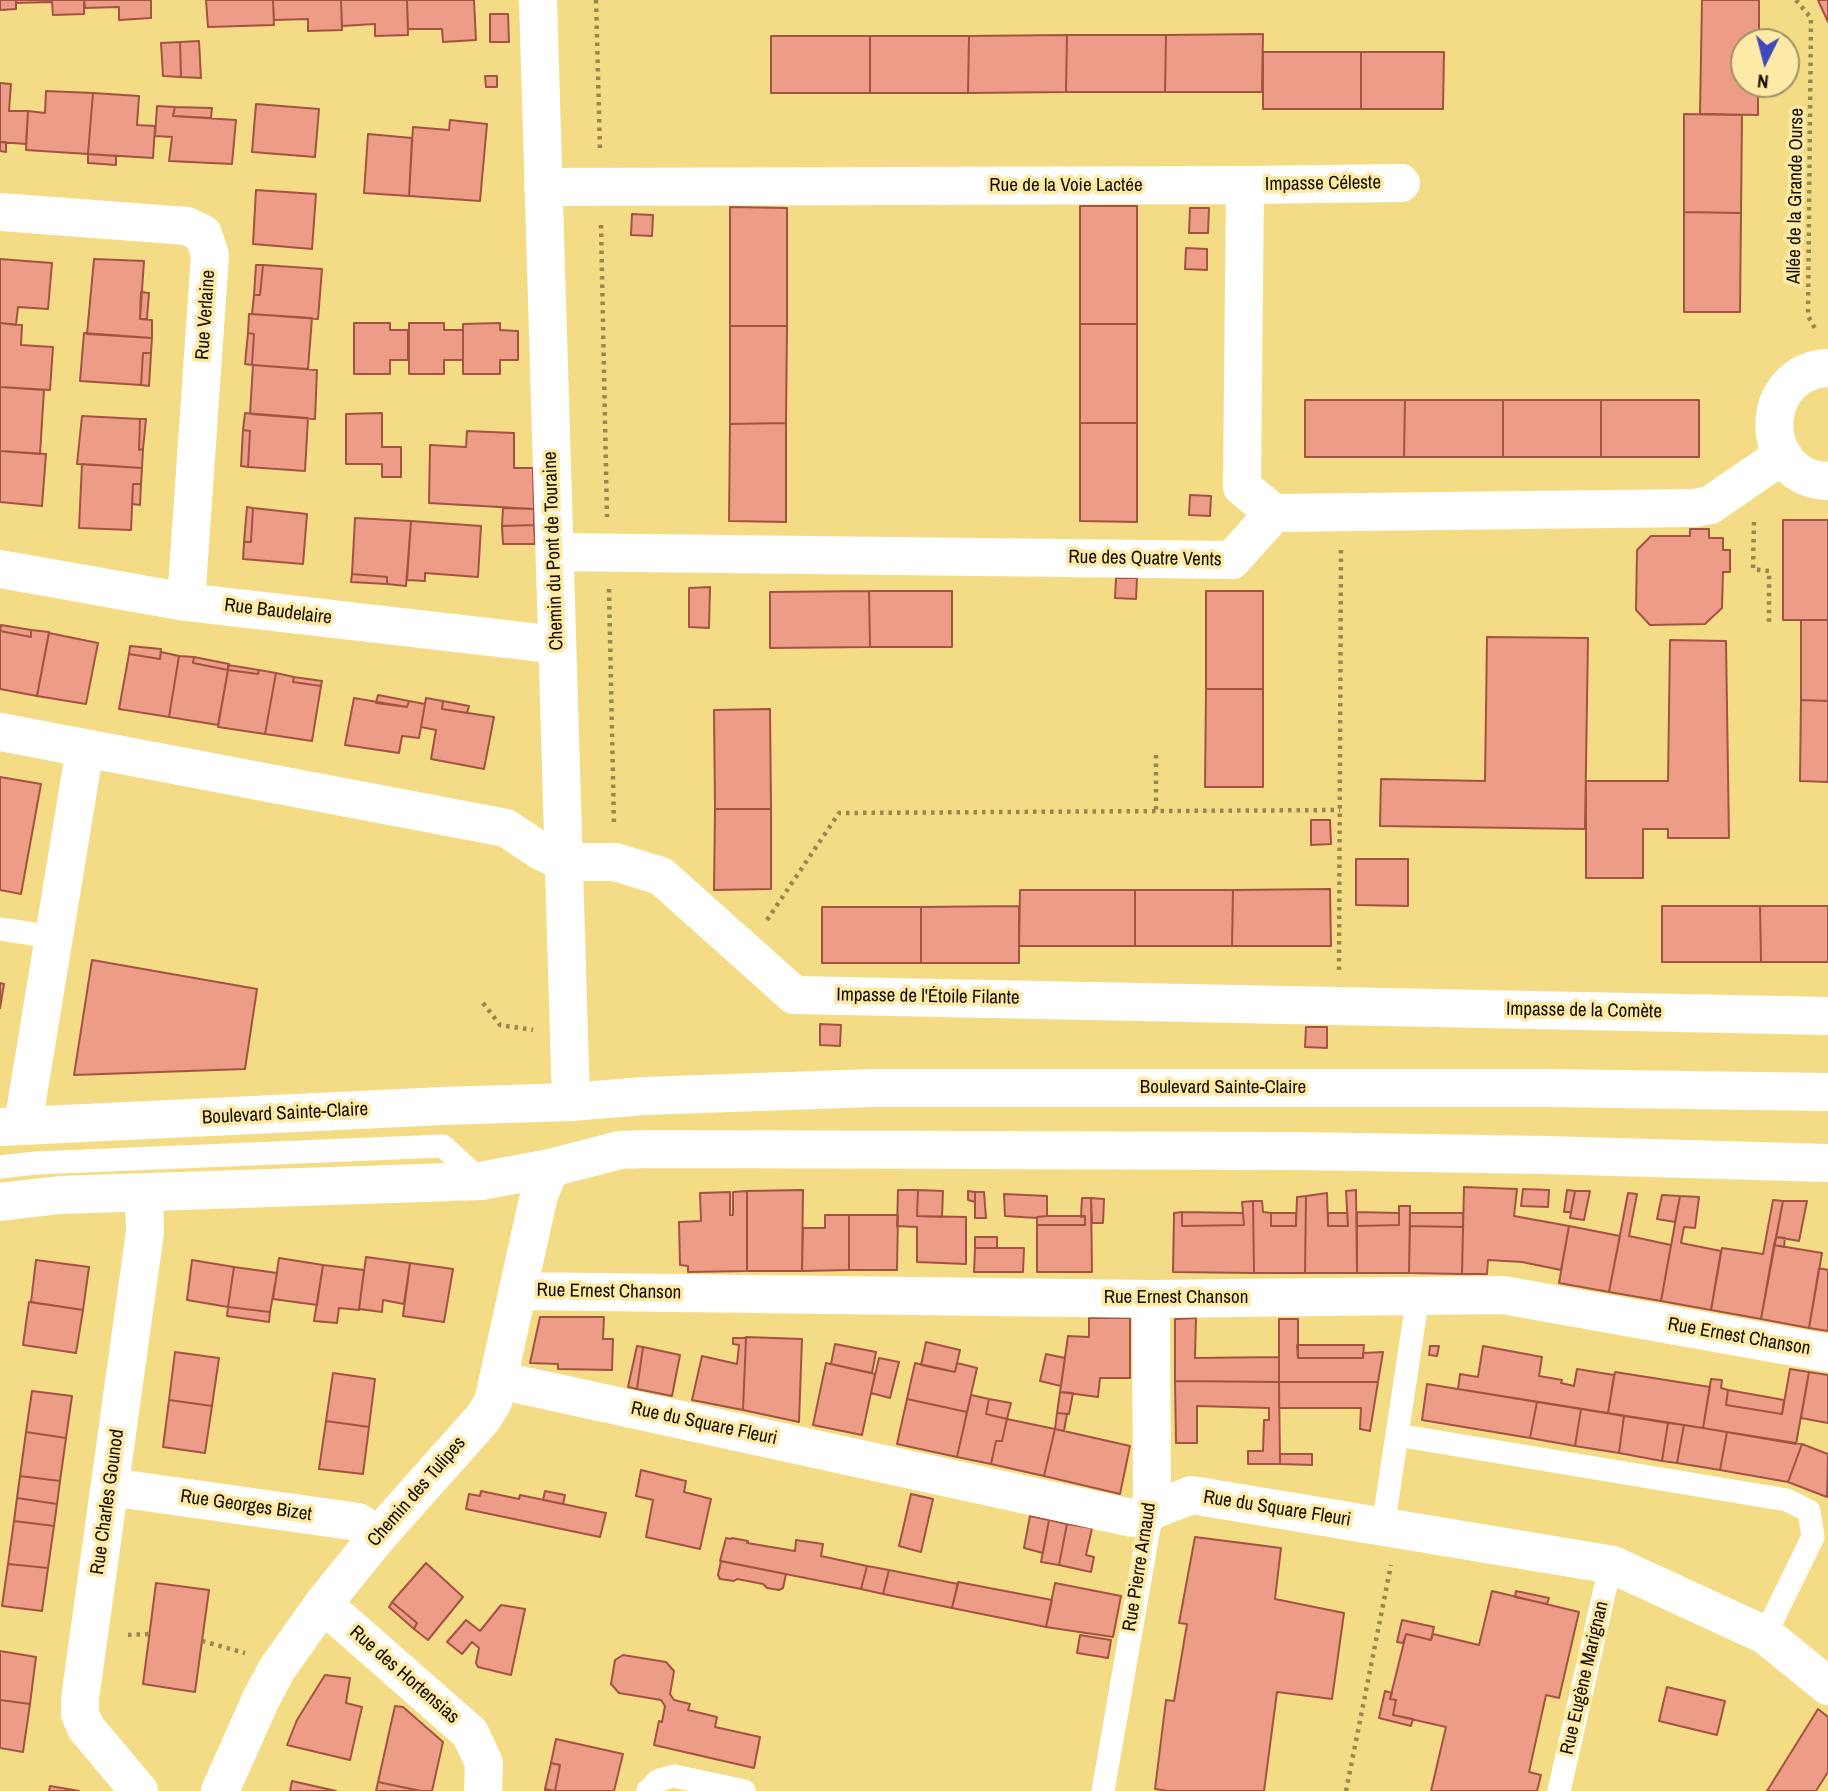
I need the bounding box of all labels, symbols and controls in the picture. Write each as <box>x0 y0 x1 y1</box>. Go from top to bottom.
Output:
north arrow <box>1730 28 1800 98</box>
text: N <box>1756 68 1770 95</box>
street label: Allée de la Grande Ourse <box>1783 108 1809 284</box>
street label: Impasse Céleste <box>1265 172 1381 196</box>
street label: Rue de la Voie Lactée <box>989 175 1143 197</box>
street label: Rue Verlaine <box>191 269 221 361</box>
street label: Chemin du Pont de Touraine <box>539 451 569 651</box>
street label: Rue des Quatre Vents <box>1068 546 1222 572</box>
street label: Rue Baudelaire <box>223 594 333 630</box>
street label: Impasse de l'Étoile Filante <box>836 984 1020 1010</box>
street label: Impasse de la Comète <box>1506 998 1662 1024</box>
street label: Boulevard Sainte-Claire <box>1140 1077 1306 1099</box>
street label: Boulevard Sainte-Claire <box>201 1098 369 1130</box>
street label: Rue Ernest Chanson <box>536 1279 682 1305</box>
street label: Rue Ernest Chanson <box>1104 1287 1248 1309</box>
street label: Rue Ernest Chanson <box>1666 1313 1812 1361</box>
street label: Rue du Square Fleuri <box>629 1397 779 1451</box>
street label: Rue Charles Gounod <box>87 1428 129 1576</box>
street label: Chemin des Tulipes <box>363 1432 471 1552</box>
street label: Rue Georges Bizet <box>179 1485 313 1527</box>
street label: Rue du Square Fleuri <box>1202 1486 1352 1532</box>
street label: Rue Pierre Arnaud <box>1119 1501 1161 1633</box>
street label: Rue Eugène Marignan <box>1556 1599 1614 1757</box>
street label: Rue des Hortensias <box>345 1621 463 1729</box>

